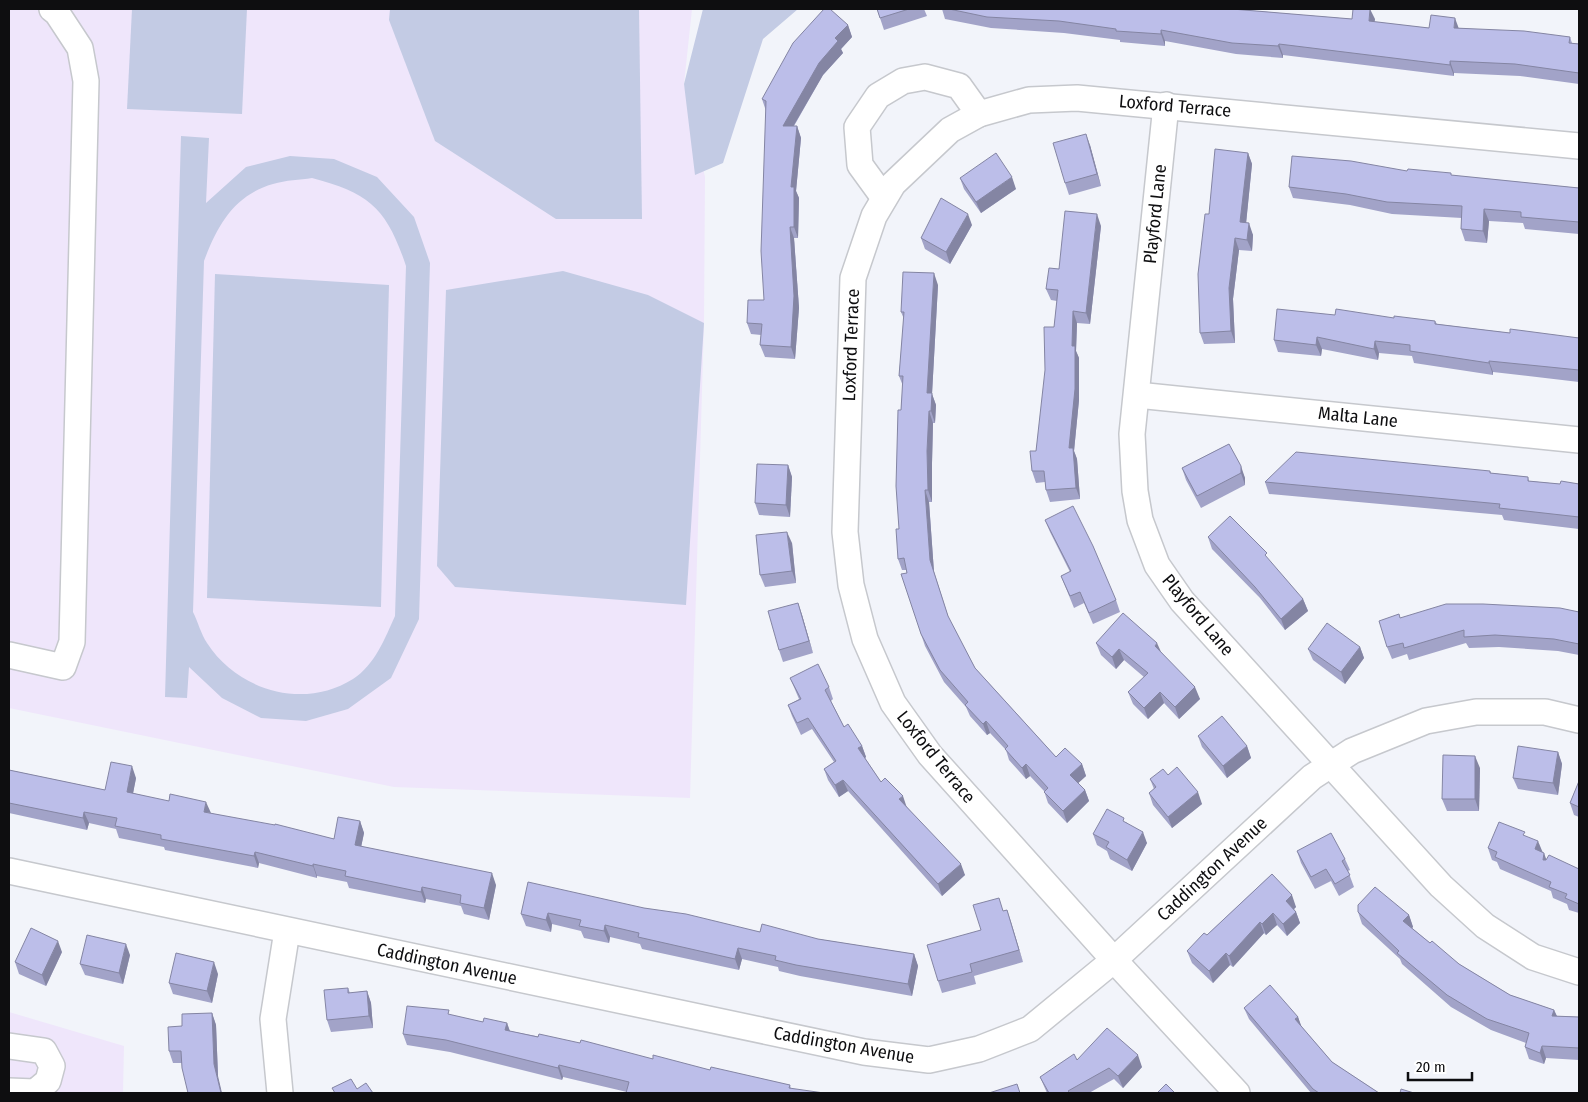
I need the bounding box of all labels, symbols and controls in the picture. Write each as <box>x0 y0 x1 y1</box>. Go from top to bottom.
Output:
street label: Loxford Terrace <box>1118 90 1232 122</box>
street label: Playford Lane <box>1139 163 1171 265</box>
street label: Loxford Terrace <box>838 288 864 402</box>
street label: Malta Lane <box>1317 402 1399 432</box>
street label: Playford Lane <box>1157 570 1239 660</box>
street label: Loxford Terrace <box>892 706 980 808</box>
street label: Caddington Avenue <box>1152 812 1272 926</box>
street label: Caddington Avenue <box>375 938 519 990</box>
street label: Caddington Avenue <box>772 1022 916 1068</box>
scale bar <box>1408 1050 1472 1082</box>
text: 20 m <box>1416 1058 1446 1076</box>

